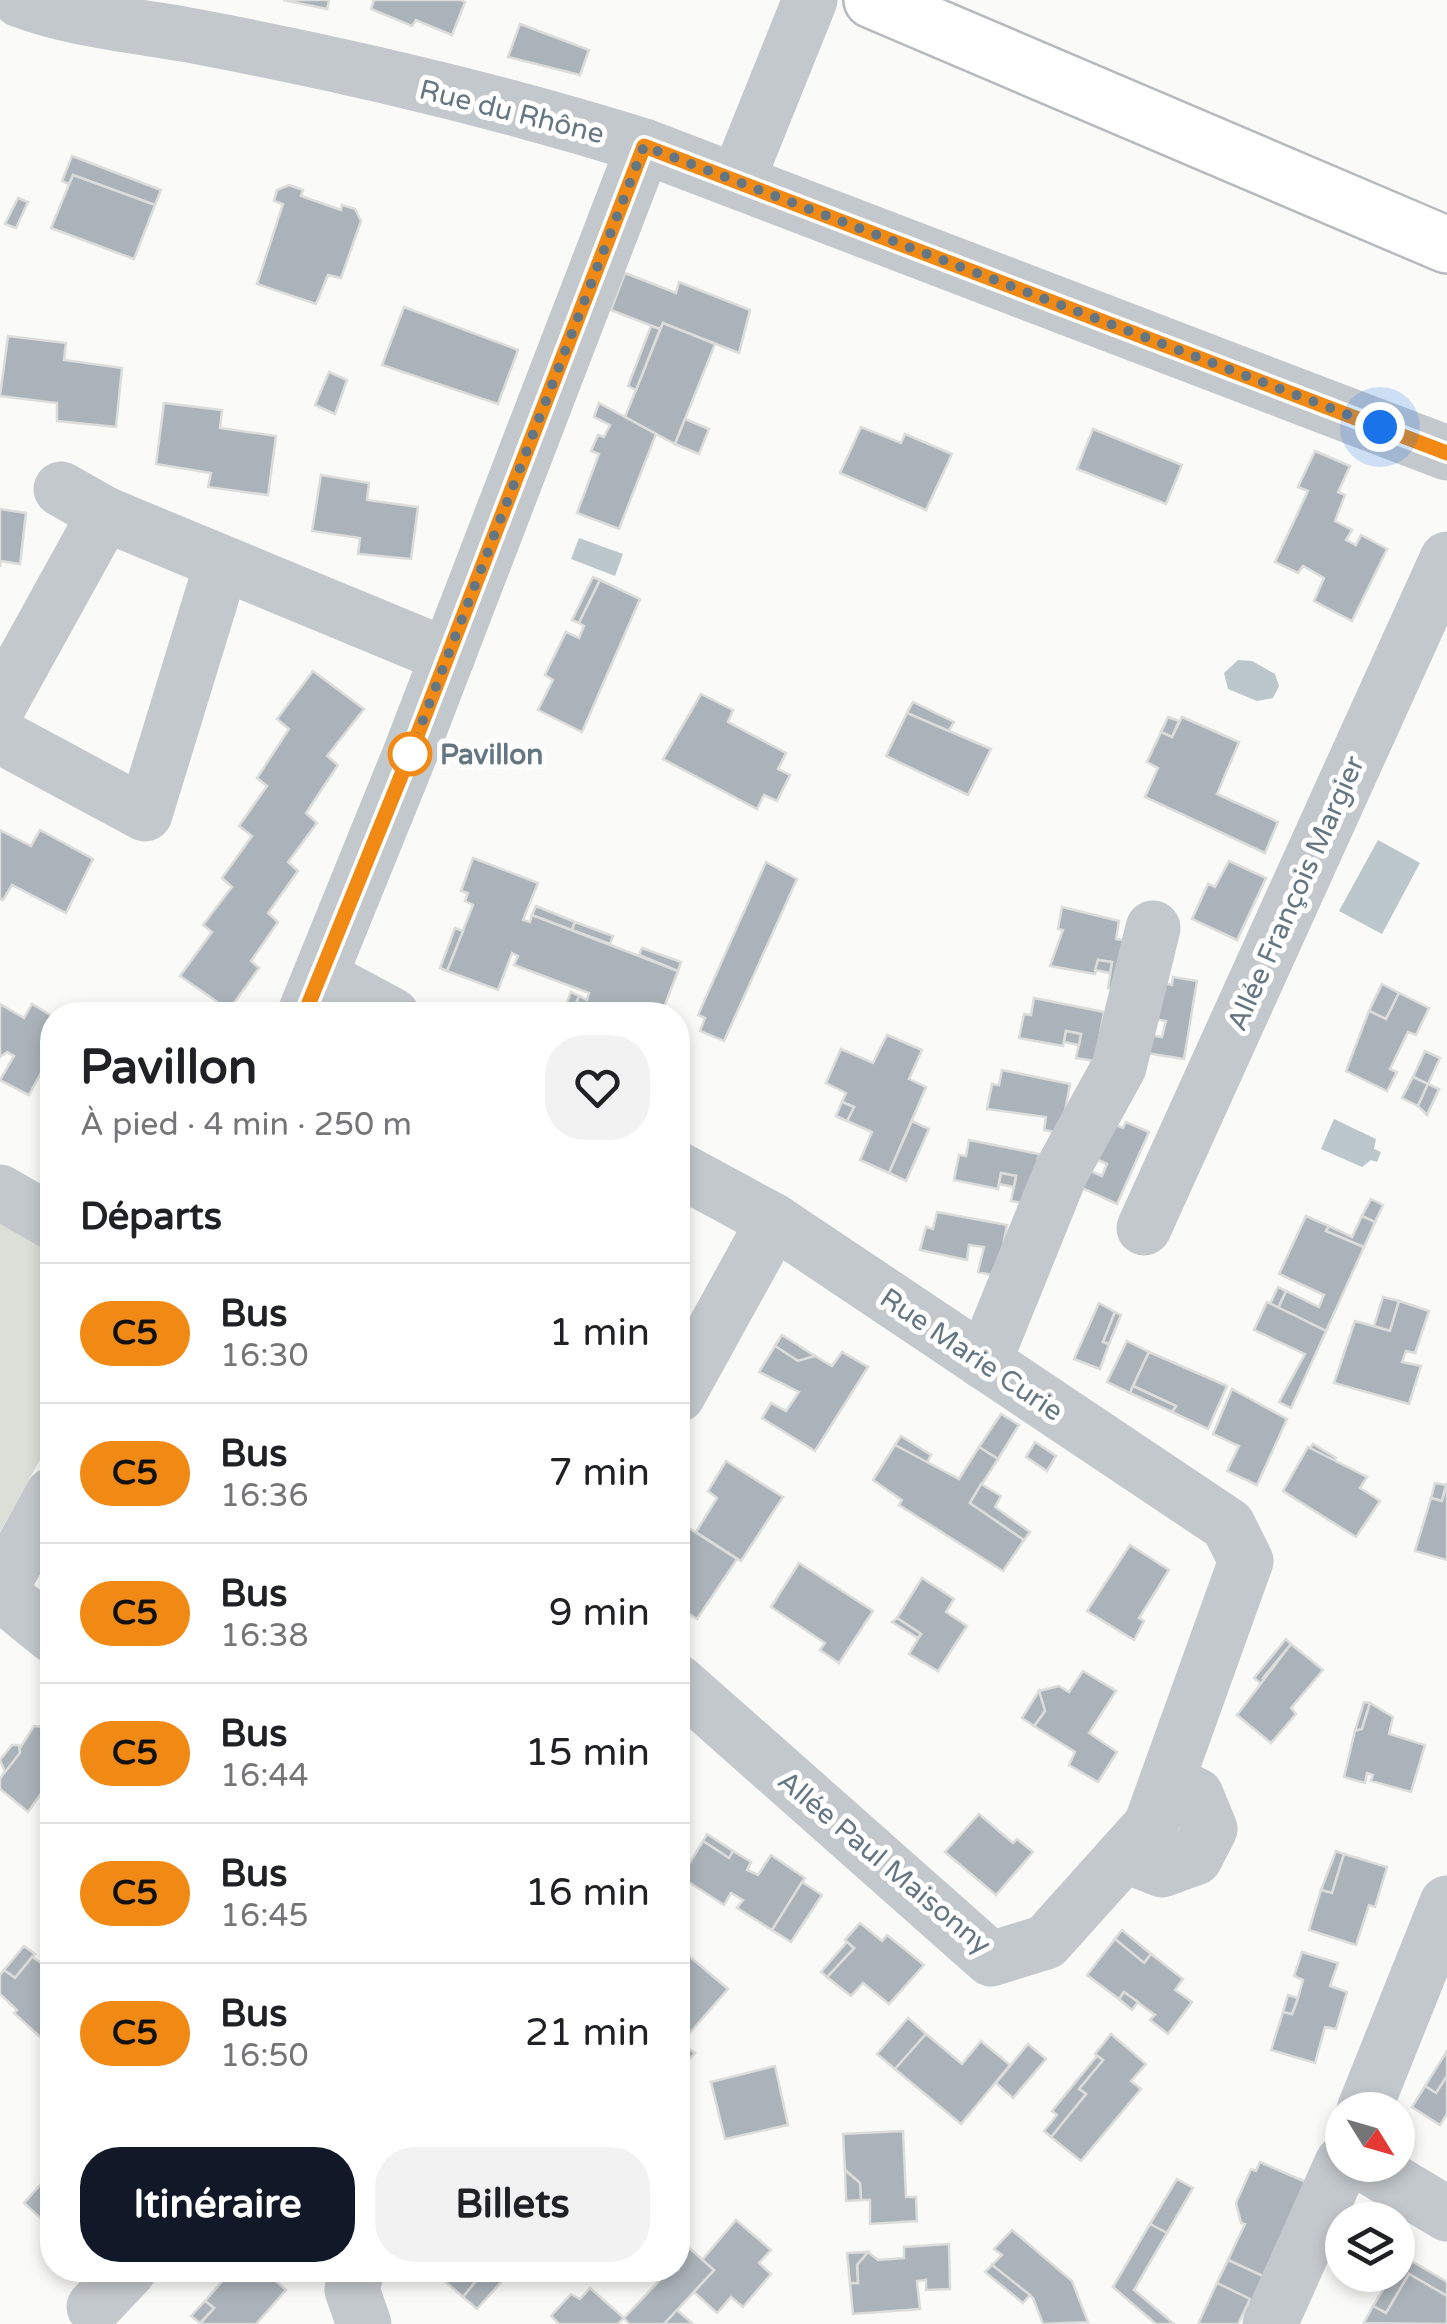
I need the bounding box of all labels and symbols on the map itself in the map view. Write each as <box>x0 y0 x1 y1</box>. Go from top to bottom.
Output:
street label: Rue du Rhône <box>416 73 608 151</box>
your location <box>1355 402 1405 452</box>
marker: Pavillon <box>389 733 431 775</box>
place label: Pavillon <box>440 738 543 772</box>
street label: Allée François Margier <box>1220 750 1372 1036</box>
street label: Rue Marie Curie <box>873 1281 1069 1429</box>
street label: Allée Paul Maisonny <box>771 1764 998 1962</box>
north arrow <box>1325 2092 1415 2182</box>

